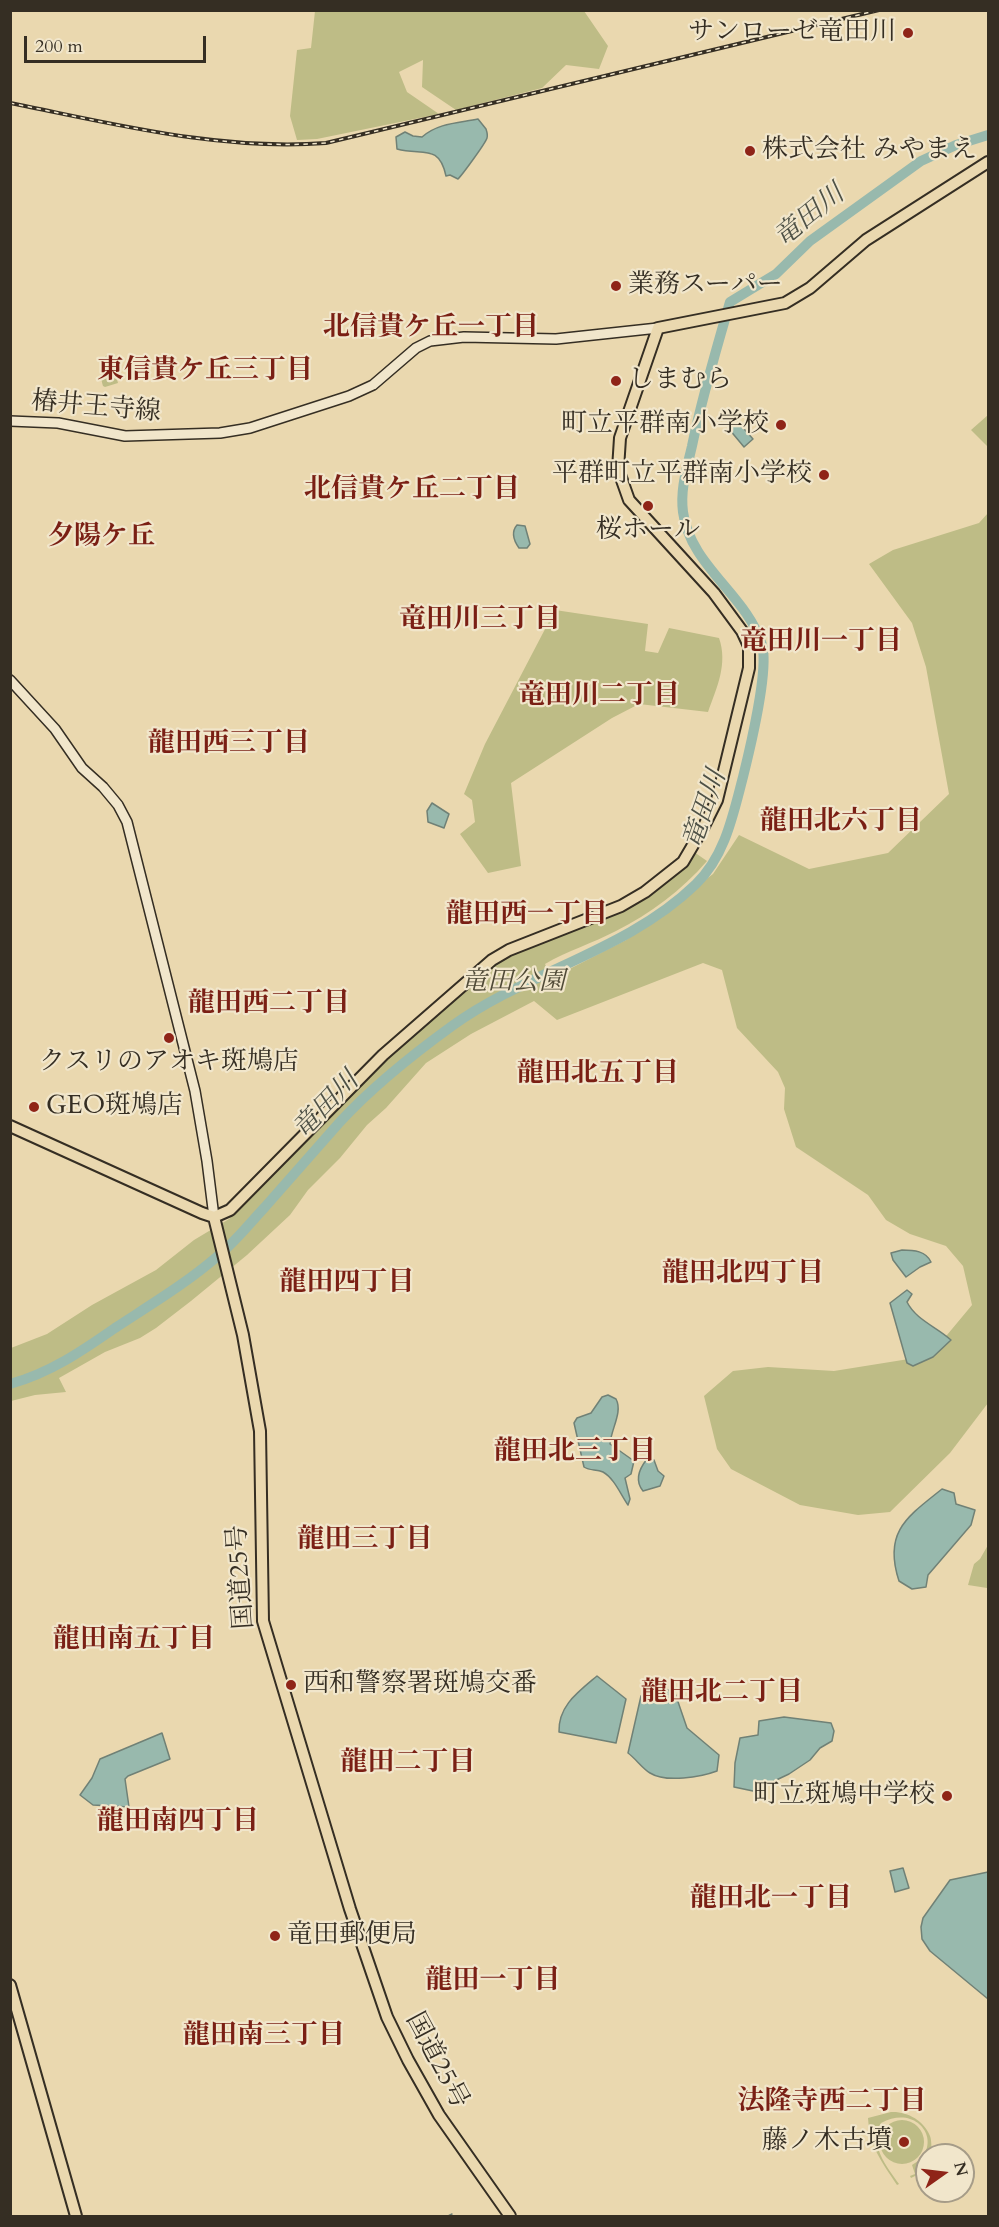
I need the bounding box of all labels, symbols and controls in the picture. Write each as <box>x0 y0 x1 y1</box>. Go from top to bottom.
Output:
place label: サンローゼ竜田川 <box>688 17 896 49</box>
scale bar <box>27 24 208 62</box>
marker: サンローゼ竜田川 <box>901 26 915 40</box>
text: 200 m <box>35 34 83 59</box>
place label: 株式会社 みやまえ <box>762 135 977 167</box>
marker: 株式会社 みやまえ <box>743 144 757 158</box>
water label: 竜田川 <box>768 179 852 255</box>
place label: 業務スーパー <box>628 270 783 302</box>
marker: 業務スーパー <box>609 279 623 293</box>
district label: 北信貴ケ丘一丁目 <box>323 313 539 345</box>
district label: 東信貴ケ丘三丁目 <box>97 356 313 388</box>
place label: しまむら <box>628 365 732 397</box>
marker: しまむら <box>609 374 623 388</box>
street label: 椿井王寺線 <box>30 387 162 429</box>
place label: 町立平群南小学校 <box>561 409 769 441</box>
marker: 町立平群南小学校 <box>774 418 788 432</box>
place label: 平群町立平群南小学校 <box>552 459 812 491</box>
marker: 平群町立平群南小学校 <box>817 468 831 482</box>
district label: 北信貴ケ丘二丁目 <box>304 475 520 507</box>
marker: 桜ホール <box>641 499 655 513</box>
place label: 桜ホール <box>596 515 700 547</box>
district label: 夕陽ケ丘 <box>47 522 155 554</box>
district label: 竜田川三丁目 <box>399 605 561 637</box>
district label: 竜田川一丁目 <box>740 627 902 659</box>
district label: 竜田川二丁目 <box>518 681 680 713</box>
district label: 龍田西三丁目 <box>148 729 310 761</box>
water label: 竜田川 <box>677 766 735 854</box>
district label: 龍田北六丁目 <box>760 807 922 839</box>
district label: 龍田西一丁目 <box>446 900 608 932</box>
park label: 竜田公園 <box>461 967 565 999</box>
district label: 龍田西二丁目 <box>188 989 350 1021</box>
marker: クスリのアオキ斑鳩店 <box>162 1031 176 1045</box>
place label: クスリのアオキ斑鳩店 <box>39 1047 299 1079</box>
district label: 龍田北五丁目 <box>517 1059 679 1091</box>
water label: 竜田川 <box>287 1066 367 1146</box>
place label: GEO斑鳩店 <box>46 1091 183 1123</box>
marker: GEO斑鳩店 <box>27 1100 41 1114</box>
district label: 龍田北四丁目 <box>662 1259 824 1291</box>
district label: 龍田四丁目 <box>280 1268 414 1300</box>
district label: 龍田北三丁目 <box>494 1437 656 1469</box>
street label: 国道25号 <box>223 1524 261 1630</box>
district label: 龍田三丁目 <box>298 1525 432 1557</box>
district label: 龍田南五丁目 <box>53 1625 215 1657</box>
place label: 西和警察署斑鳩交番 <box>303 1669 537 1701</box>
marker: 西和警察署斑鳩交番 <box>284 1678 298 1692</box>
district label: 龍田北二丁目 <box>641 1678 803 1710</box>
district label: 龍田二丁目 <box>341 1748 475 1780</box>
place label: 町立斑鳩中学校 <box>753 1780 935 1812</box>
marker: 町立斑鳩中学校 <box>940 1789 954 1803</box>
district label: 龍田南四丁目 <box>97 1807 259 1839</box>
district label: 龍田北一丁目 <box>690 1884 852 1916</box>
place label: 竜田郵便局 <box>287 1920 417 1952</box>
marker: 竜田郵便局 <box>268 1929 282 1943</box>
district label: 龍田一丁目 <box>426 1966 560 1998</box>
street label: 国道25号 <box>398 2007 474 2115</box>
district label: 龍田南三丁目 <box>183 2021 345 2053</box>
district label: 法隆寺西二丁目 <box>738 2087 926 2119</box>
place label: 藤ノ木古墳 <box>762 2126 892 2158</box>
marker: 藤ノ木古墳 <box>897 2135 911 2149</box>
north arrow <box>915 2143 975 2203</box>
text: N <box>948 2160 973 2179</box>

